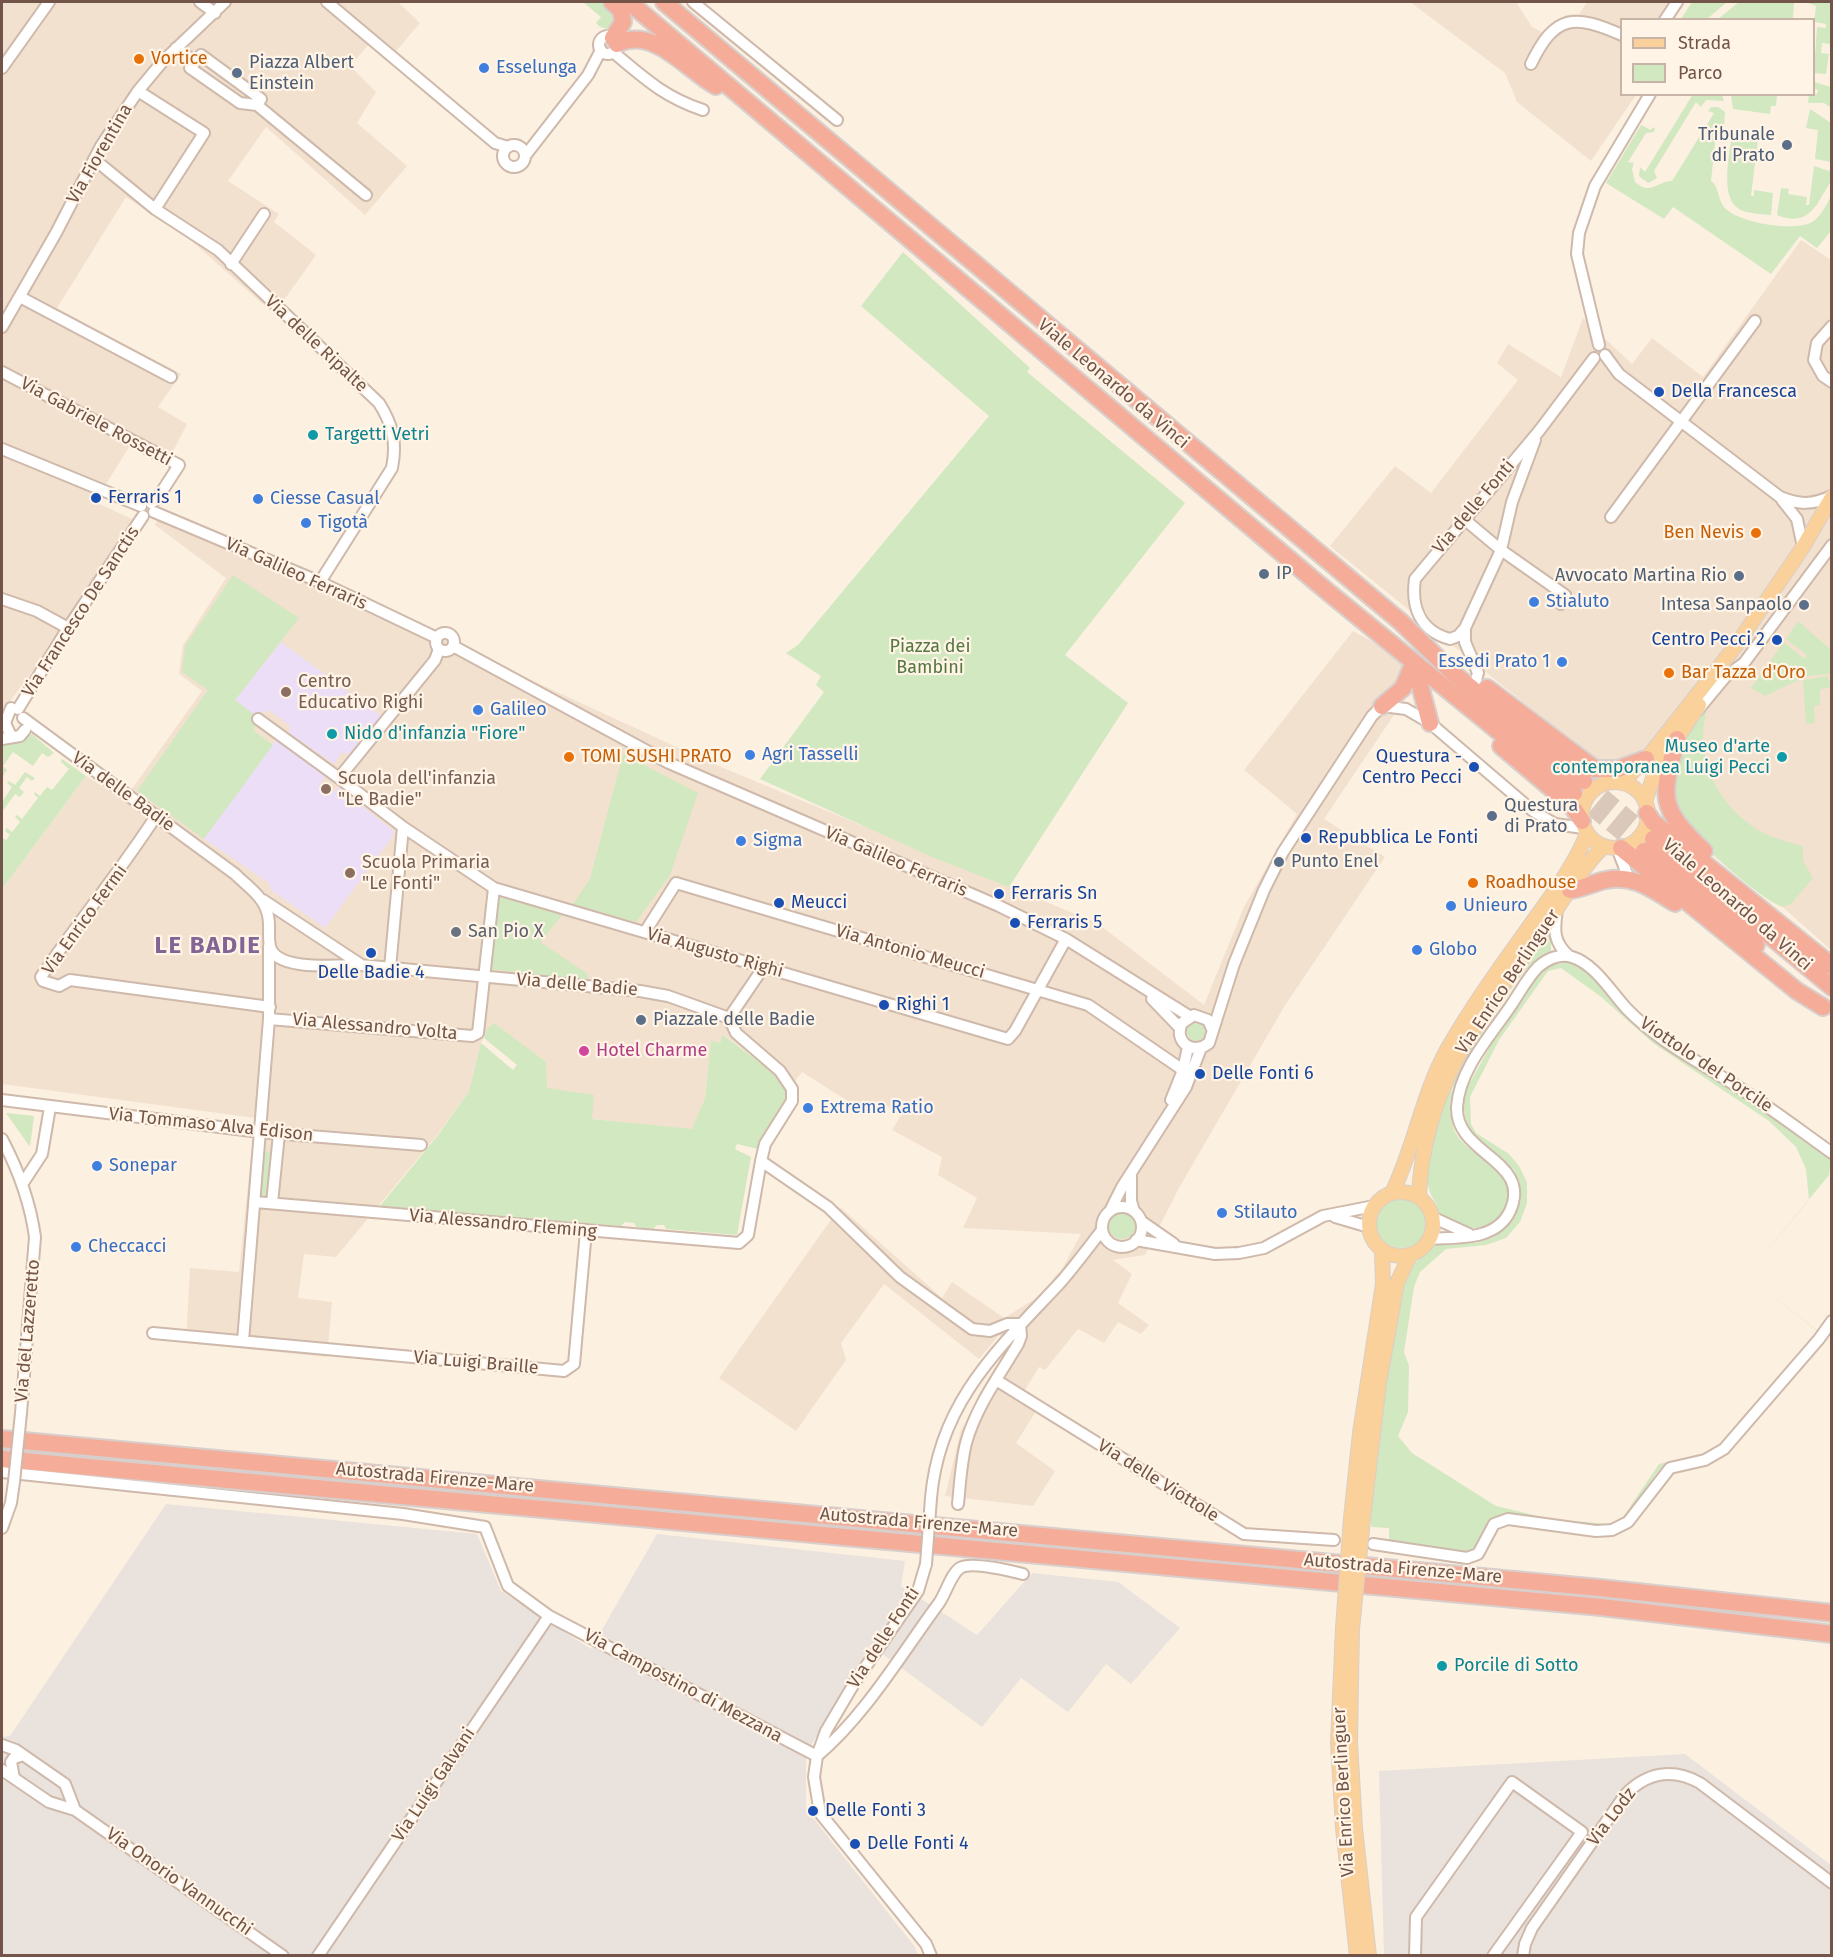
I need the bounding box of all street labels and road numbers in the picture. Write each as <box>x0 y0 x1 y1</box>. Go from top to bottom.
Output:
street label: Via Fiorentina <box>63 100 137 208</box>
street label: Via delle Ripalte <box>260 291 372 397</box>
street label: Viale Leonardo da Vinci <box>1033 314 1193 454</box>
street label: Via Gabriele Rossetti <box>16 373 176 471</box>
street label: Via delle Fonti <box>1428 456 1520 558</box>
street label: Via Francesco De Sanctis <box>18 523 144 701</box>
street label: Via Galileo Ferraris <box>222 533 370 615</box>
street label: Via delle Badie <box>67 748 179 836</box>
street label: Via Galileo Ferraris <box>821 822 971 902</box>
street label: Viale Leonardo da Vinci <box>1658 834 1816 976</box>
street label: Via Enrico Fermi <box>38 861 132 979</box>
street label: Via Enrico Berlinguer <box>1451 905 1565 1059</box>
street label: Via Antonio Meucci <box>833 920 987 984</box>
street label: Via Augusto Righi <box>644 923 786 983</box>
street label: Via delle Badie <box>515 969 639 1001</box>
street label: Via Alessandro Volta <box>292 1009 458 1045</box>
street label: Viottolo del Porcile <box>1636 1013 1776 1117</box>
street label: Via Tommaso Alva Edison <box>108 1104 314 1146</box>
street label: Via Alessandro Fleming <box>408 1205 598 1243</box>
street label: Via del Lazzeretto <box>11 1258 45 1404</box>
street label: Via Luigi Braille <box>413 1347 539 1379</box>
street label: Via delle Viottole <box>1093 1435 1223 1527</box>
street label: Autostrada Firenze-Mare <box>335 1459 535 1497</box>
street label: Autostrada Firenze-Mare <box>819 1504 1019 1542</box>
street label: Autostrada Firenze-Mare <box>1303 1550 1503 1588</box>
street label: Via delle Fonti <box>843 1583 925 1693</box>
street label: Via Campostino di Mezzana <box>580 1624 786 1748</box>
street label: Via Enrico Berlinguer <box>1329 1706 1359 1878</box>
street label: Via Luigi Galvani <box>388 1724 480 1846</box>
street label: Via Lodz <box>1583 1784 1641 1850</box>
street label: Via Onorio Vannucchi <box>102 1823 256 1941</box>

